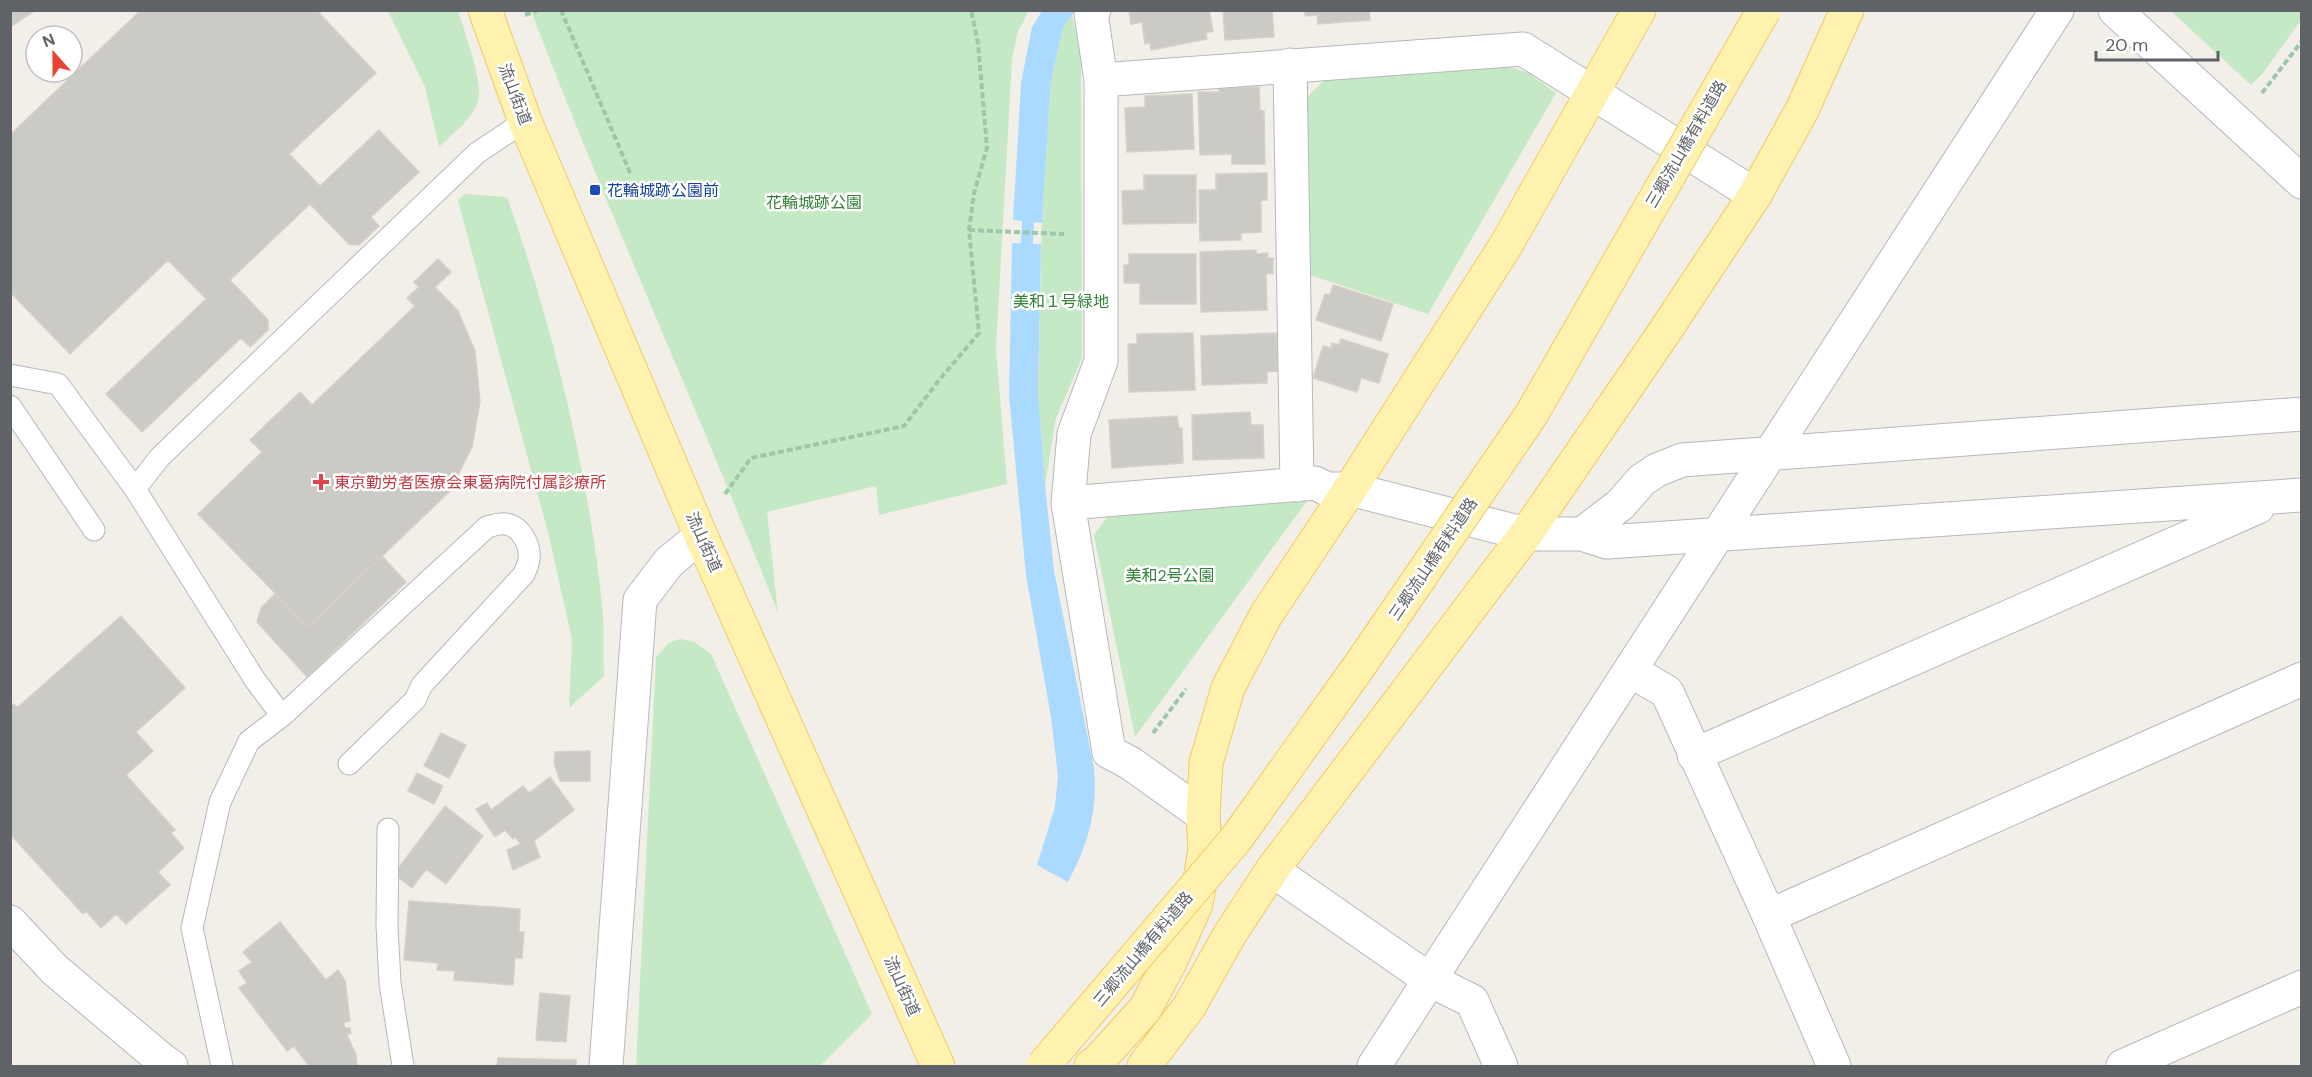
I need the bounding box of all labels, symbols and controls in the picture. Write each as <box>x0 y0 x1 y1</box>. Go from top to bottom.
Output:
north arrow <box>24 24 84 84</box>
scale bar <box>2096 24 2218 62</box>
text: N <box>40 29 58 52</box>
text: 20 m <box>2105 33 2148 57</box>
street label: 流山街道 <box>494 60 536 128</box>
street label: 三郷流山橋有料道路 <box>1641 76 1731 212</box>
place label: 花輪城跡公園前 <box>607 180 719 201</box>
marker: 花輪城跡公園前 <box>588 183 602 197</box>
park label: 花輪城跡公園 <box>766 192 862 213</box>
park label: 美和１号緑地 <box>1013 291 1109 312</box>
place label: 東京勤労者医療会東葛病院付属診療所 <box>334 472 606 493</box>
marker: 東京勤労者医療会東葛病院付属診療所 <box>312 473 330 491</box>
street label: 三郷流山橋有料道路 <box>1384 493 1482 625</box>
street label: 流山街道 <box>681 508 727 576</box>
park label: 美和2号公園 <box>1125 565 1215 586</box>
street label: 三郷流山橋有料道路 <box>1089 887 1197 1011</box>
street label: 流山街道 <box>879 952 925 1020</box>

